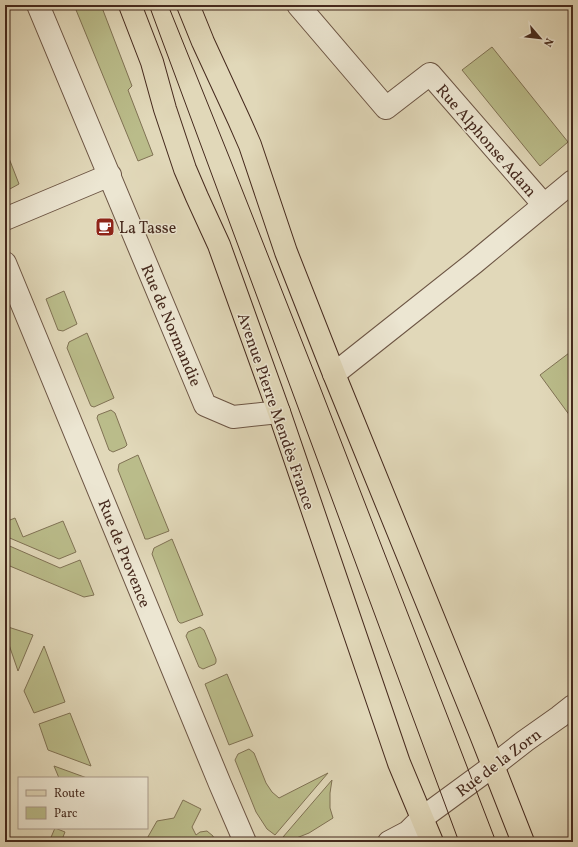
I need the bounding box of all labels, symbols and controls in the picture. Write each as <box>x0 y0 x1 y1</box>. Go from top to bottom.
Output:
north arrow <box>520 18 560 58</box>
text: N <box>539 35 556 49</box>
street label: Rue Alphonse Adam <box>430 80 541 203</box>
cafe icon: La Tasse <box>94 216 116 238</box>
place label: La Tasse <box>119 218 176 240</box>
street label: Rue de Normandie <box>134 261 206 390</box>
street label: Avenue Pierre Mendès France <box>231 310 319 513</box>
street label: Rue de Provence <box>91 496 155 611</box>
street label: Rue de la Zorn <box>452 724 546 803</box>
legend <box>18 777 148 829</box>
text: Route <box>54 786 85 802</box>
text: Parc <box>54 806 77 822</box>

